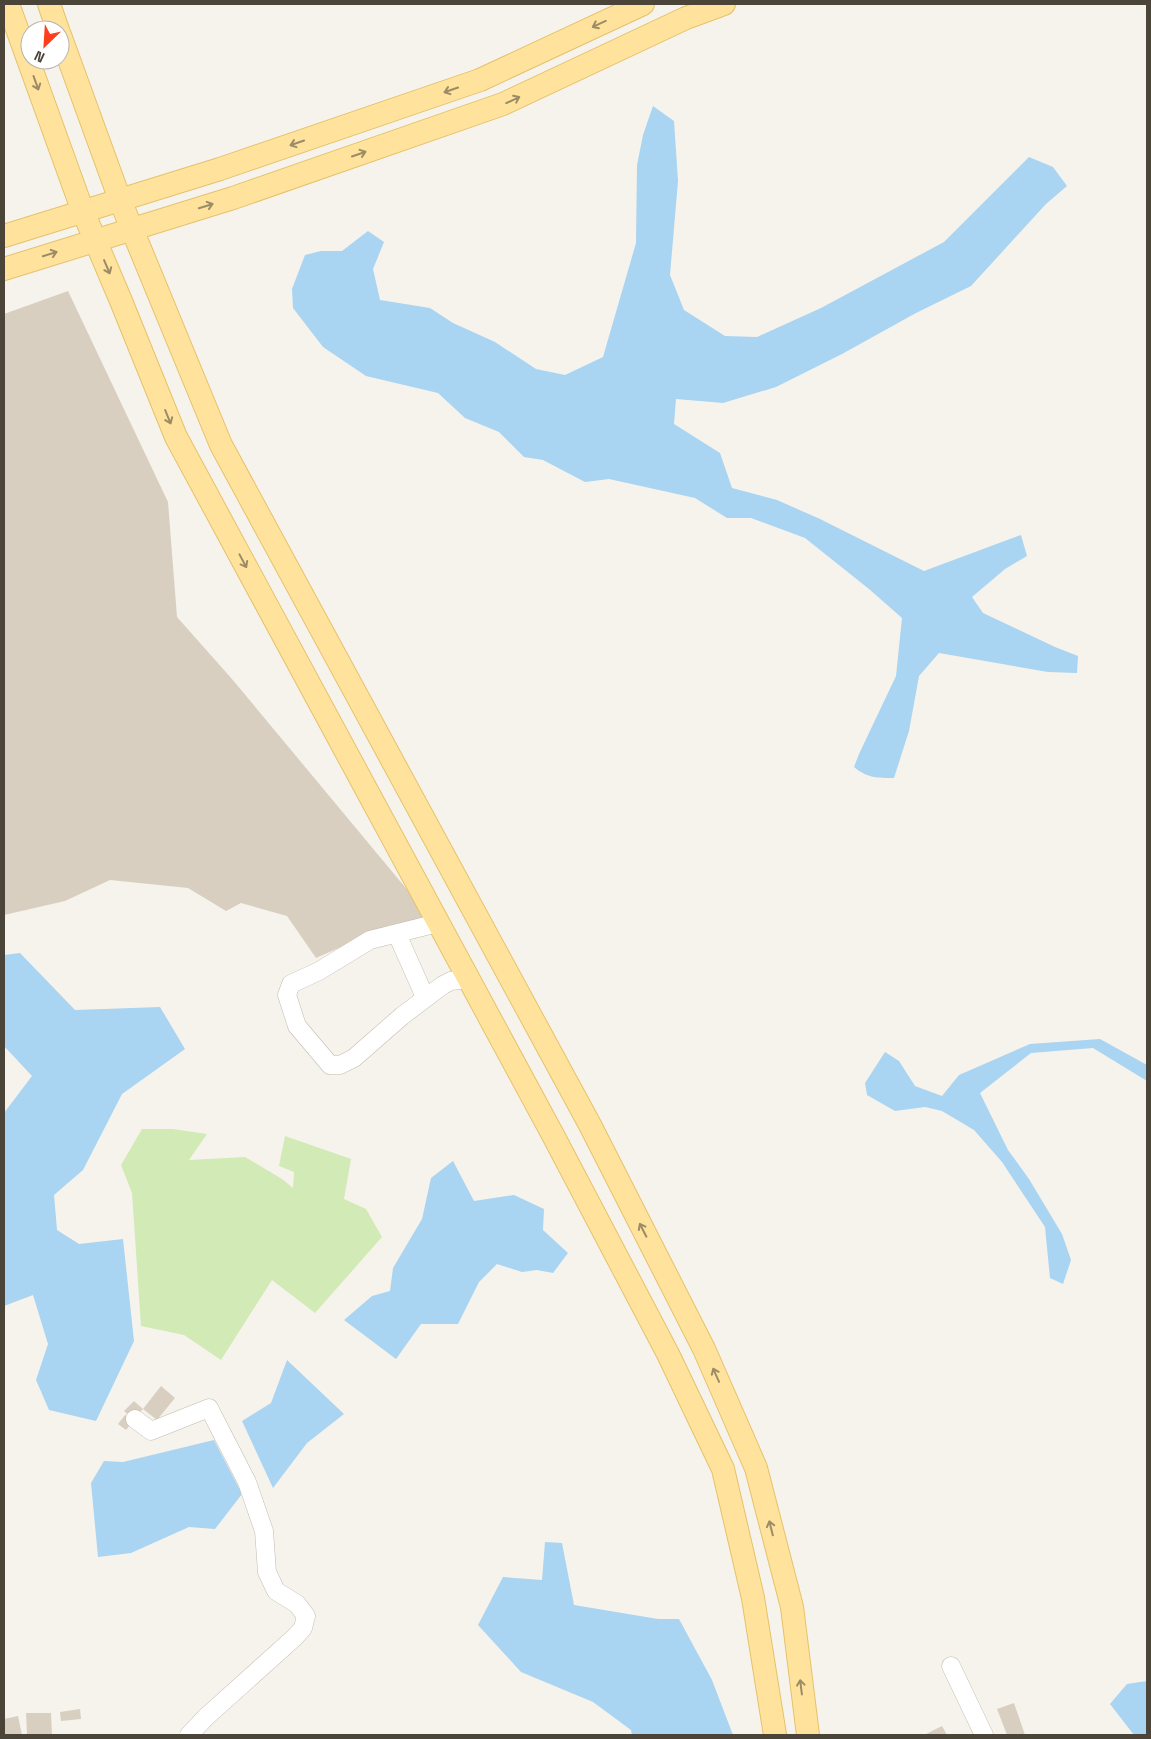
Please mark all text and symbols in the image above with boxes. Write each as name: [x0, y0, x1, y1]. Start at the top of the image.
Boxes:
north arrow: [20, 20, 70, 70]
one-way arrow: [592, 20, 607, 30]
text: N: [31, 47, 48, 67]
one-way arrow: [32, 74, 41, 90]
one-way arrow: [443, 86, 459, 95]
one-way arrow: [505, 94, 520, 104]
one-way arrow: [290, 139, 305, 148]
one-way arrow: [351, 149, 367, 158]
one-way arrow: [197, 201, 213, 211]
one-way arrow: [42, 249, 58, 258]
one-way arrow: [102, 259, 112, 274]
one-way arrow: [164, 409, 173, 425]
one-way arrow: [238, 554, 248, 569]
one-way arrow: [638, 1223, 647, 1238]
one-way arrow: [710, 1368, 720, 1383]
one-way arrow: [766, 1520, 775, 1536]
one-way arrow: [796, 1679, 806, 1695]

